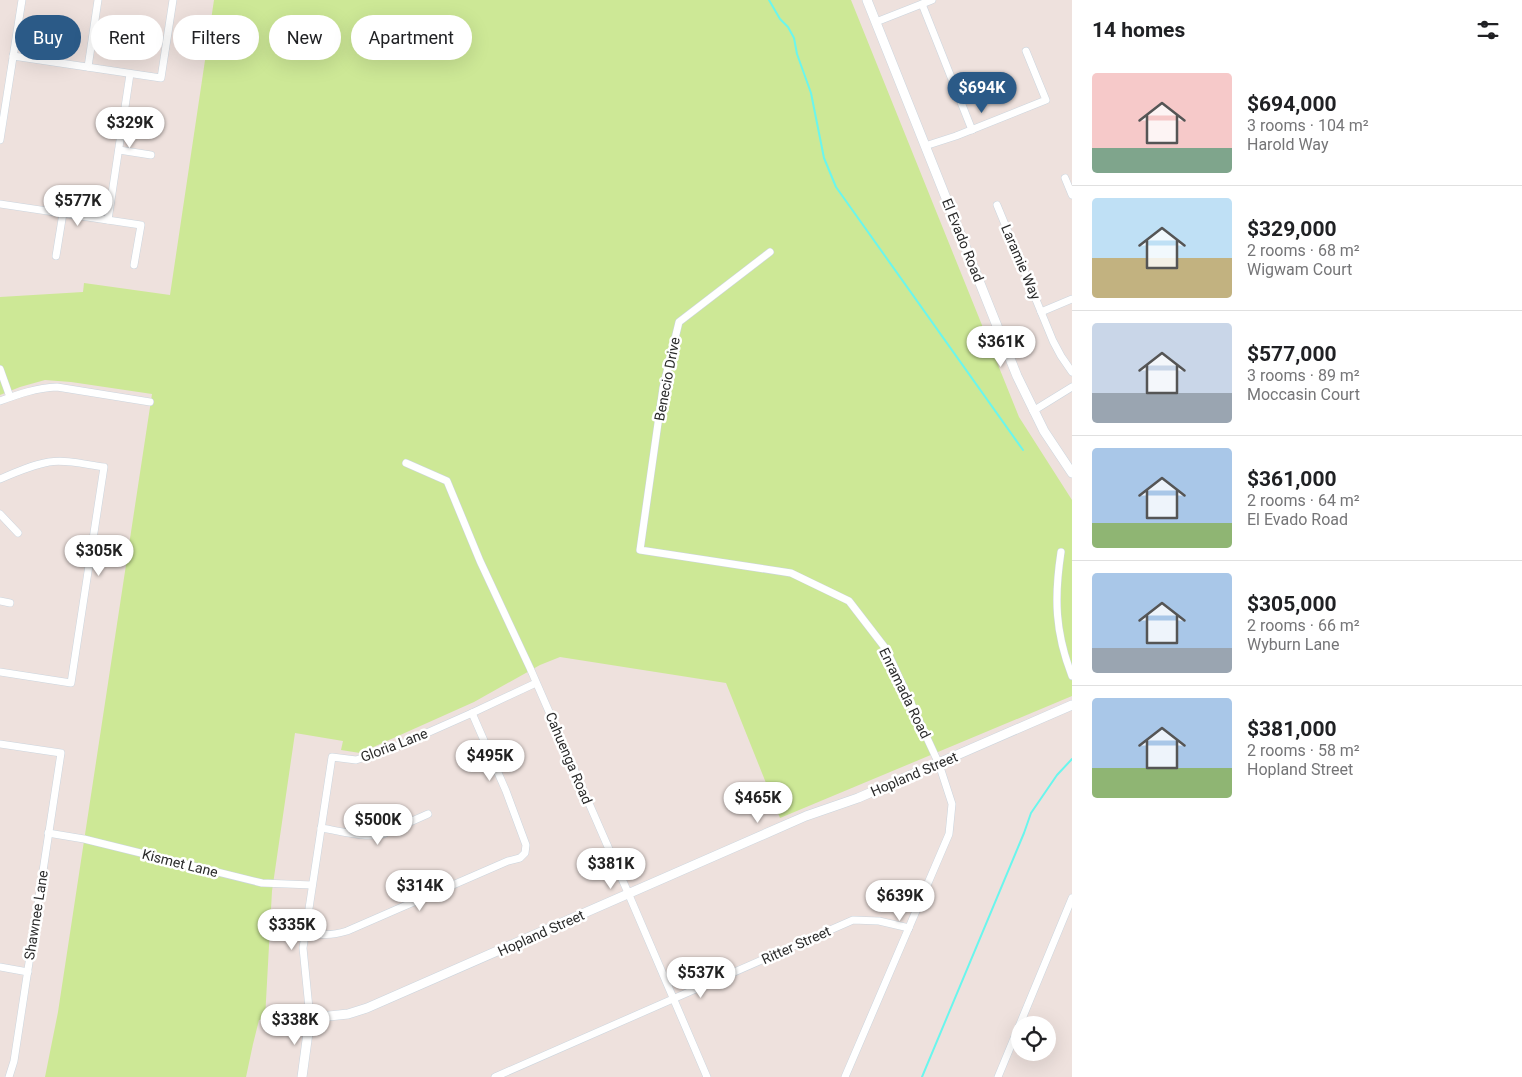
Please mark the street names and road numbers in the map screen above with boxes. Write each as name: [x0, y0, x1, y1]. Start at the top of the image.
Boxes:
street label: El Evado Road: [939, 196, 987, 284]
street label: Laramie Way: [998, 222, 1044, 302]
street label: Benecio Drive: [651, 336, 683, 422]
street label: Enramada Road: [876, 645, 934, 741]
street label: Cahuenga Road: [542, 710, 596, 806]
street label: Gloria Lane: [358, 725, 430, 765]
street label: Hopland Street: [868, 748, 960, 800]
street label: Kismet Lane: [140, 846, 220, 880]
street label: Shawnee Lane: [21, 869, 51, 961]
street label: Hopland Street: [495, 907, 587, 959]
street label: Ritter Street: [759, 923, 833, 967]

